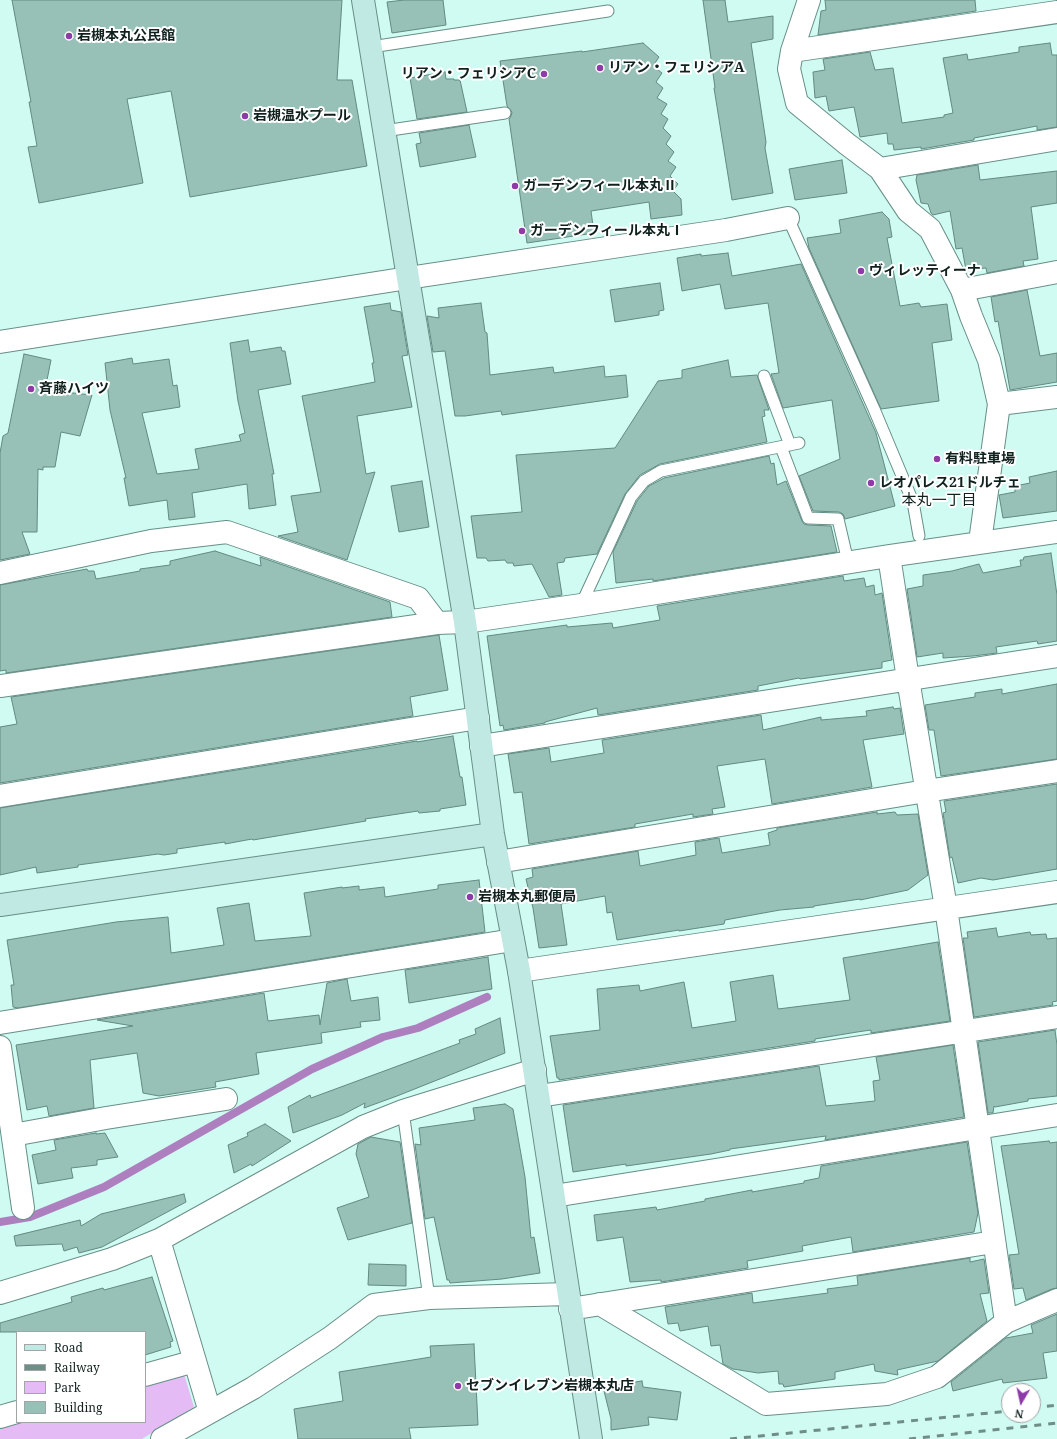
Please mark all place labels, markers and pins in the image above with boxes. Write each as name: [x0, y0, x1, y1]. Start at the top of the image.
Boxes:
place label: 岩槻本丸公民館: [77, 28, 175, 44]
marker: 岩槻本丸公民館: [64, 31, 74, 41]
place label: リアン・フェリシアA: [608, 60, 745, 76]
marker: リアン・フェリシアA: [595, 63, 605, 73]
place label: リアン・フェリシアC: [401, 66, 536, 82]
marker: リアン・フェリシアC: [539, 69, 549, 79]
place label: 岩槻温水プール: [253, 108, 351, 124]
marker: 岩槻温水プール: [240, 111, 250, 121]
place label: ガーデンフィール本丸Ⅱ: [523, 178, 677, 194]
marker: ガーデンフィール本丸Ⅱ: [510, 181, 520, 191]
place label: ガーデンフィール本丸Ⅰ: [530, 223, 684, 239]
marker: ガーデンフィール本丸Ⅰ: [517, 226, 527, 236]
place label: ヴィレッティーナ: [869, 263, 981, 279]
marker: ヴィレッティーナ: [856, 266, 866, 276]
place label: 斉藤ハイツ: [39, 381, 109, 397]
marker: 斉藤ハイツ: [26, 384, 36, 394]
place label: 有料駐車場: [945, 451, 1015, 467]
marker: 有料駐車場: [932, 454, 942, 464]
place label: レオパレス21ドルチェ: [879, 475, 1021, 491]
marker: レオパレス21ドルチェ: [866, 478, 876, 488]
place label: 岩槻本丸郵便局: [478, 889, 576, 905]
marker: 岩槻本丸郵便局: [465, 892, 475, 902]
place label: セブンイレブン岩槻本丸店: [466, 1378, 634, 1394]
marker: セブンイレブン岩槻本丸店: [453, 1381, 463, 1391]

